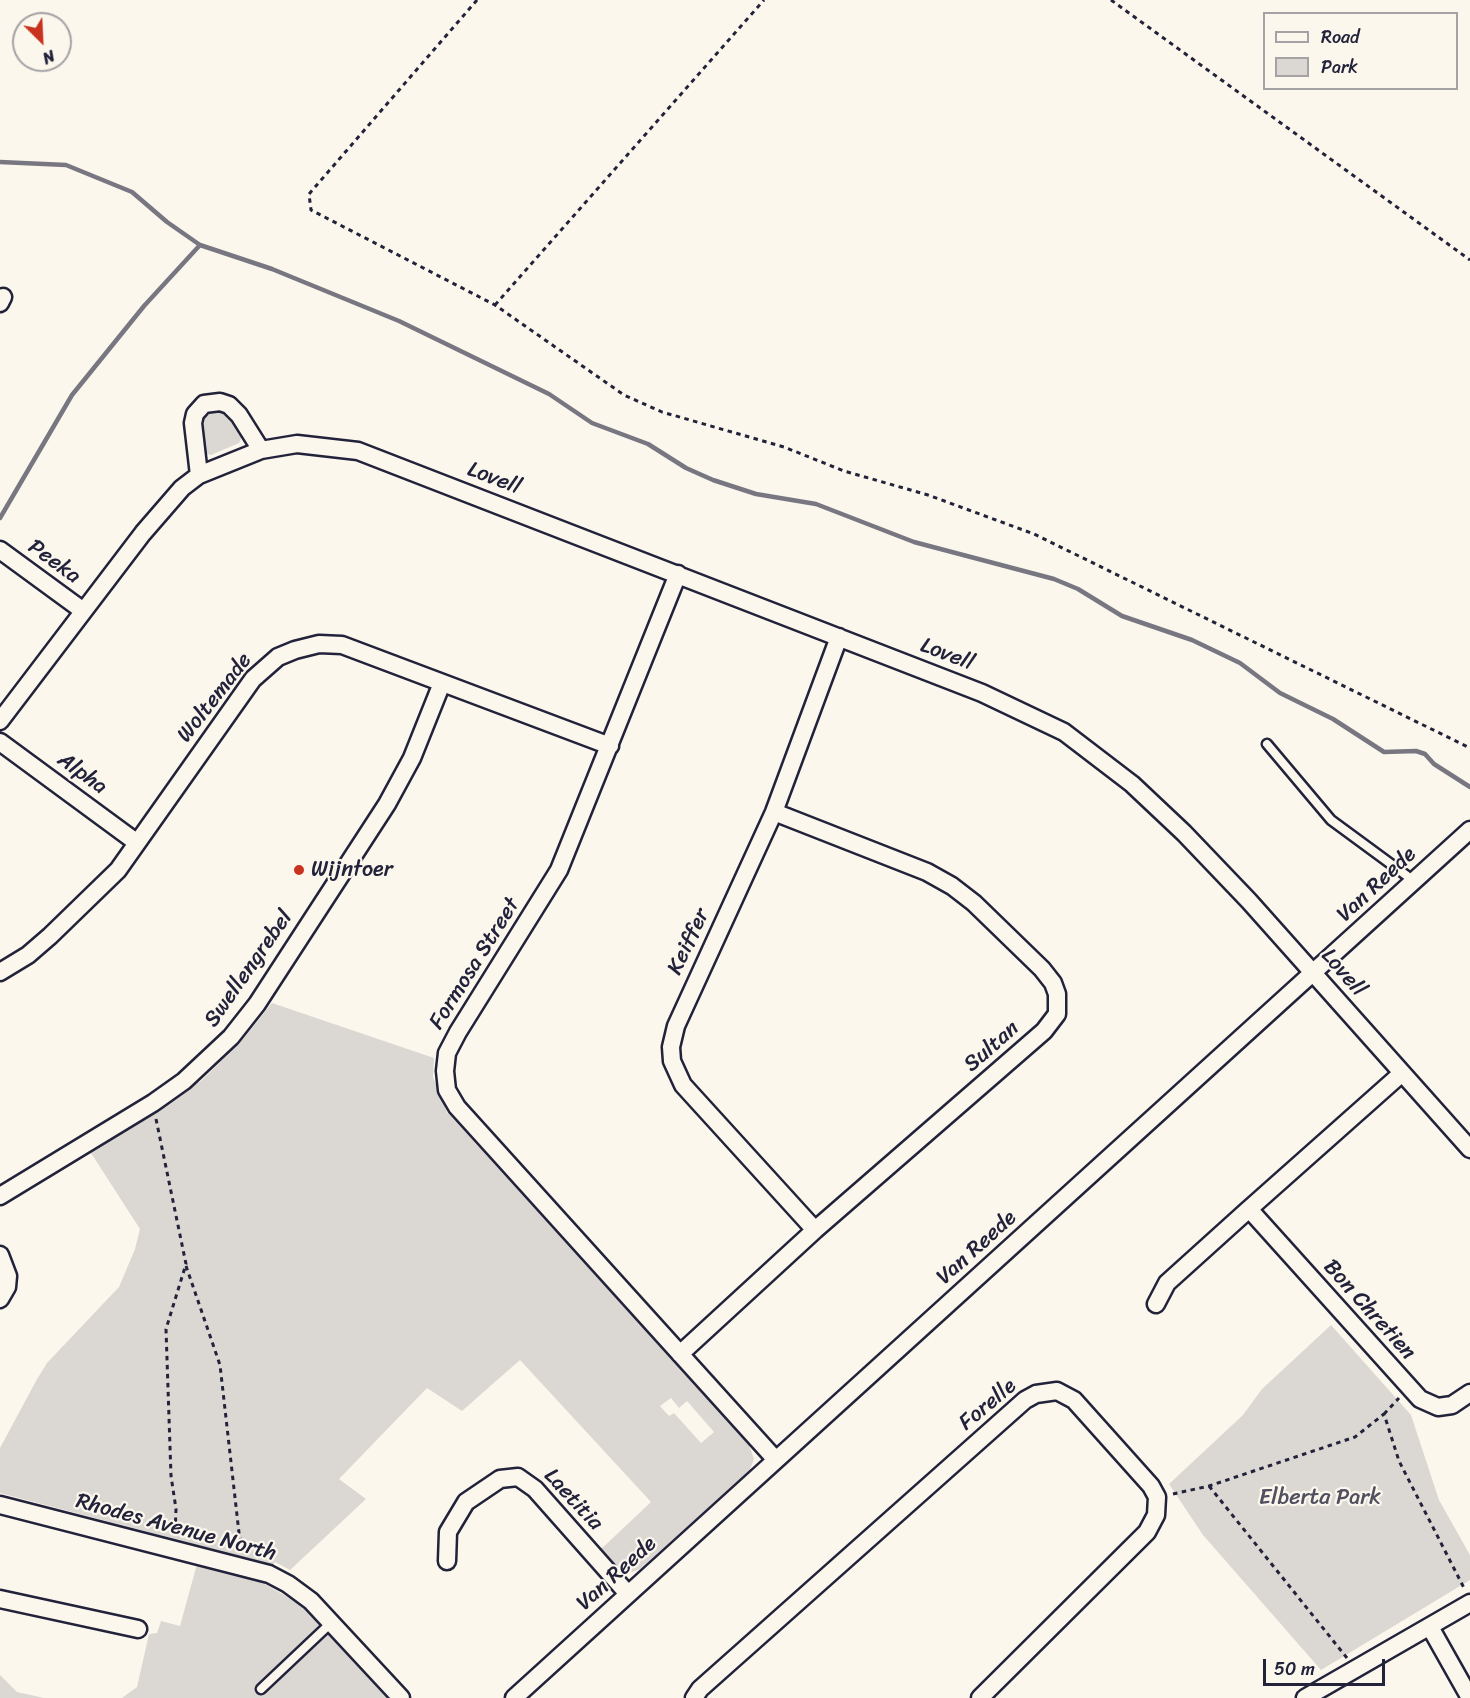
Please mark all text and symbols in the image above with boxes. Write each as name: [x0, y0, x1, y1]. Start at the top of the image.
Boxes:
north arrow: [12, 12, 72, 72]
legend: [1263, 12, 1458, 90]
text: Road: [1321, 21, 1360, 53]
text: N: [38, 42, 60, 73]
text: Park: [1321, 51, 1358, 83]
street label: Lovell: [463, 457, 525, 501]
street label: Peeka: [22, 534, 86, 590]
street label: Lovell: [916, 633, 978, 677]
street label: Woltemade: [172, 648, 258, 748]
street label: Alpha: [52, 747, 112, 801]
street label: Van Reede: [1332, 842, 1422, 928]
place label: Wijntoer: [311, 857, 393, 883]
marker: Wijntoer: [292, 863, 306, 877]
street label: Formosa Street: [424, 893, 526, 1035]
street label: Keiffer: [662, 905, 716, 979]
street label: Swellengrebel: [199, 906, 299, 1032]
street label: Lovell: [1315, 943, 1371, 1003]
street label: Sultan: [959, 1016, 1025, 1078]
street label: Van Reede: [932, 1205, 1022, 1291]
street label: Bon Chretien: [1317, 1254, 1421, 1366]
street label: Forelle: [954, 1373, 1022, 1437]
street label: Laetitia: [538, 1464, 608, 1536]
park label: Elberta Park: [1259, 1485, 1381, 1511]
street label: Rhodes Avenue North: [73, 1489, 279, 1567]
street label: Van Reede: [572, 1531, 662, 1617]
scale bar: [1266, 1647, 1388, 1685]
text: 50 m: [1274, 1653, 1315, 1685]

